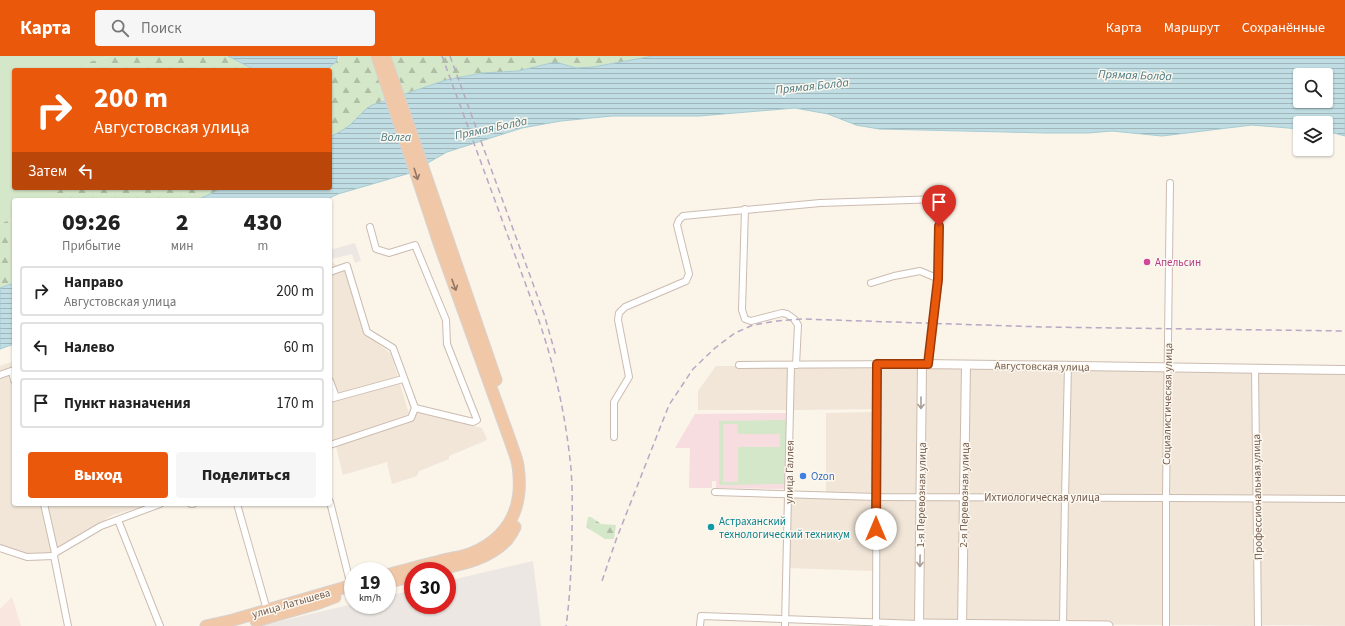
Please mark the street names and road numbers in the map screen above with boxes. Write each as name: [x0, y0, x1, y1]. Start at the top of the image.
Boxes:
street label: Социалистическая улица: [1159, 343, 1176, 465]
street label: Августовская улица: [994, 358, 1090, 375]
street label: Профессиональная улица: [1249, 434, 1266, 560]
street label: улица Галлея: [781, 440, 798, 504]
street label: 1-я Перевозная улица: [913, 442, 930, 548]
street label: 2-я Перевозная улица: [956, 442, 973, 548]
street label: Ихтиологическая улица: [984, 490, 1100, 505]
street label: улица Латышева: [250, 585, 332, 622]

